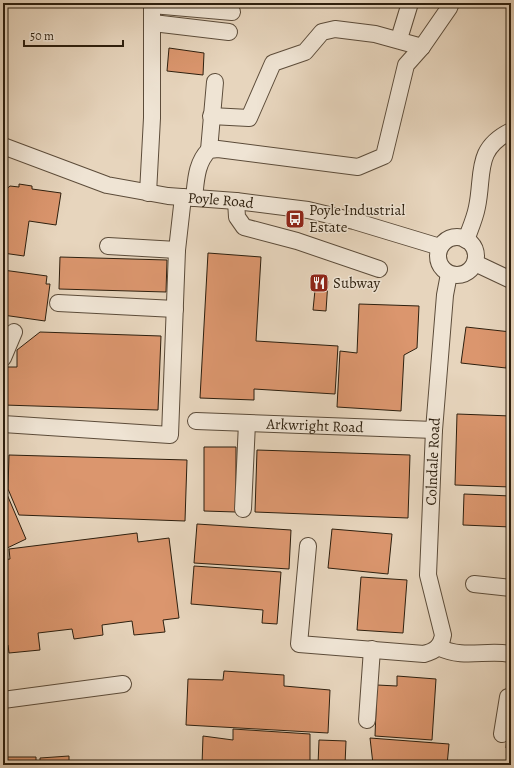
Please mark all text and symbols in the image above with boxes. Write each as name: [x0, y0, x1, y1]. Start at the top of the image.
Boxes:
scale bar: [24, 22, 123, 48]
text: 50 m: [30, 28, 54, 44]
street label: Poyle Road: [187, 187, 256, 213]
place label: Poyle Industrial Estate: [309, 200, 405, 237]
bus stop icon: Poyle Industrial Estate: [284, 208, 306, 230]
restaurant icon: Subway: [308, 272, 330, 294]
place label: Subway: [333, 273, 380, 293]
street label: Arkwright Road: [265, 414, 365, 437]
street label: Colndale Road: [421, 416, 445, 506]

